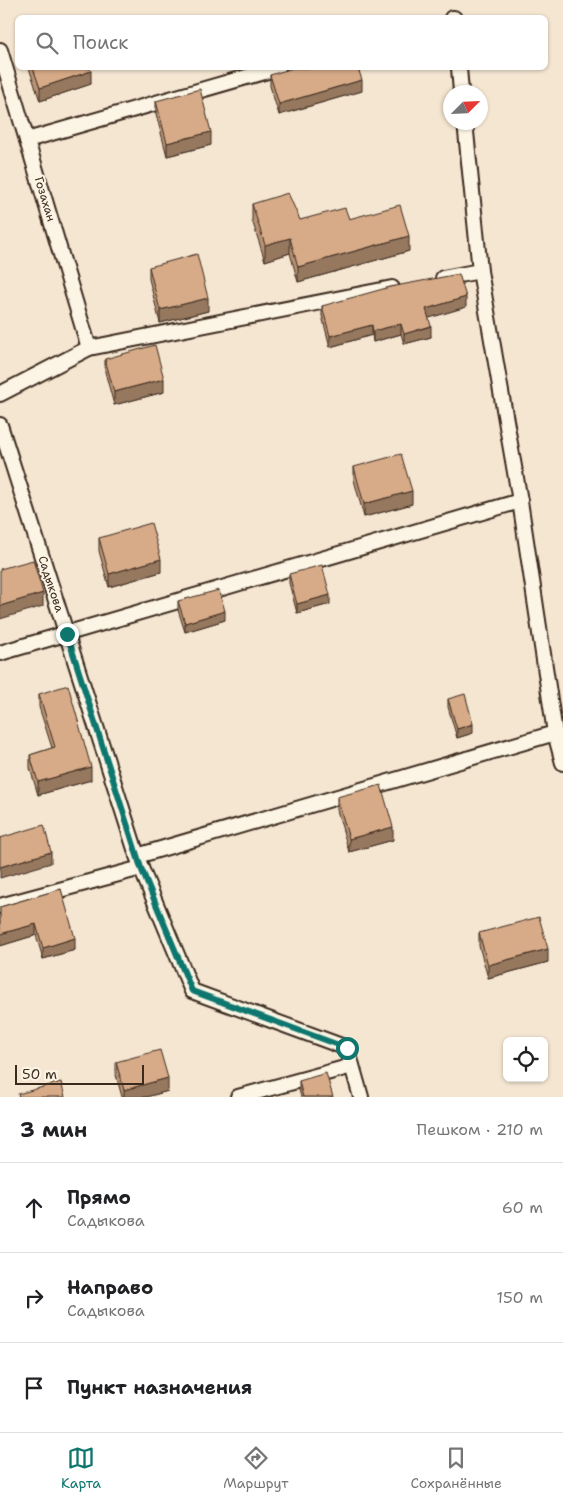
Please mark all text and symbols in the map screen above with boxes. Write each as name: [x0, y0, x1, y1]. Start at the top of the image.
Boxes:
search box: [15, 15, 548, 70]
icon: search: [33, 29, 61, 57]
text: Поиск: [73, 30, 128, 55]
north arrow: [443, 85, 488, 130]
street label: Гозахан: [31, 175, 59, 223]
street label: Садыкова: [34, 554, 68, 615]
route end: [56, 623, 79, 646]
route start: [336, 1037, 359, 1060]
map controls: [503, 1037, 548, 1082]
button: locate: [503, 1037, 548, 1082]
scale bar: [15, 1062, 144, 1085]
text: 50 m: [22, 1065, 57, 1083]
text: 3 мин: [20, 1116, 87, 1144]
text: Пешком · 210 m: [417, 1119, 543, 1140]
text: Прямо: [67, 1185, 131, 1210]
icon: ahead: [20, 1194, 48, 1222]
text: 60 m: [502, 1197, 543, 1218]
text: Садыкова: [67, 1210, 145, 1231]
text: Направо: [67, 1275, 153, 1300]
icon: right: [20, 1284, 48, 1312]
text: 150 m: [496, 1287, 543, 1308]
text: Садыкова: [67, 1300, 145, 1321]
icon: arrive: [20, 1374, 48, 1402]
text: Пункт назначения: [67, 1375, 252, 1400]
tab: Карта: [61, 1444, 101, 1492]
tab: Маршрут: [223, 1444, 288, 1492]
tab: Сохранённые: [411, 1444, 502, 1492]

